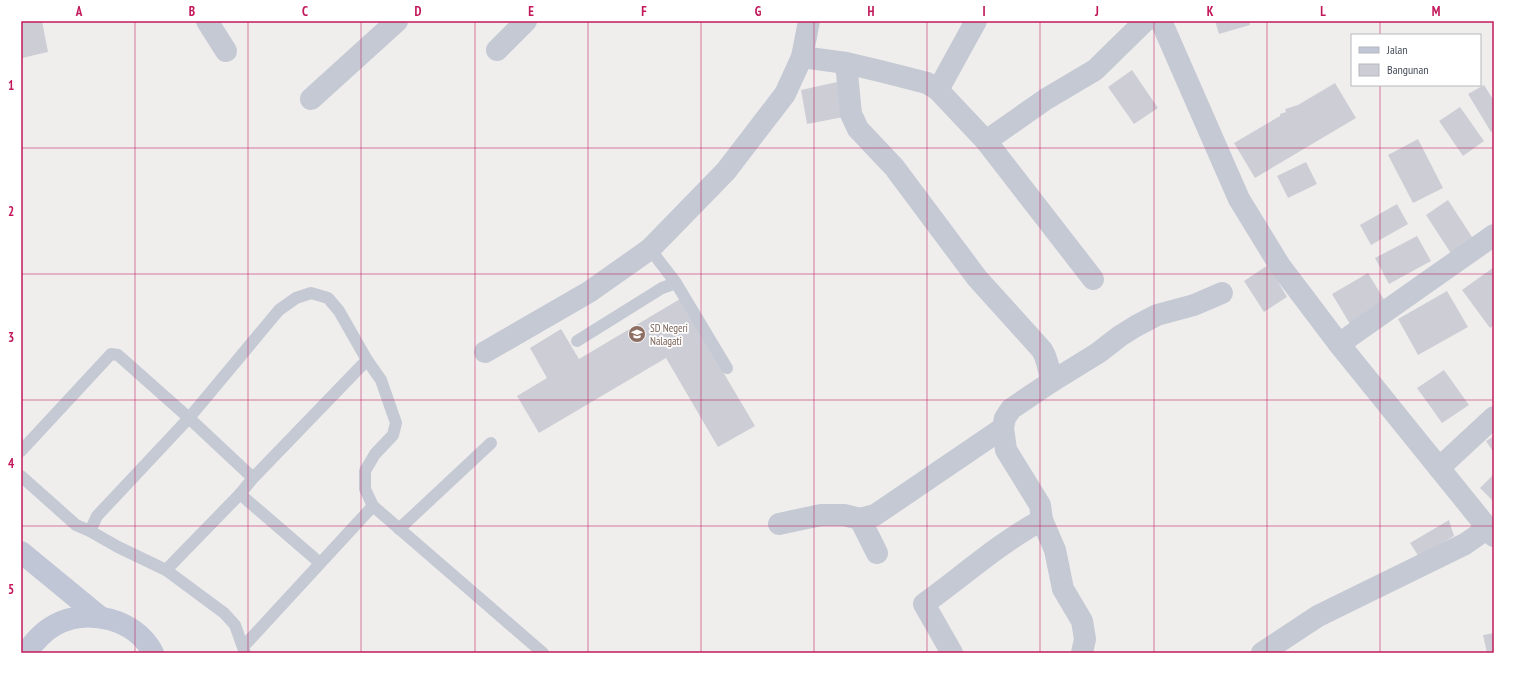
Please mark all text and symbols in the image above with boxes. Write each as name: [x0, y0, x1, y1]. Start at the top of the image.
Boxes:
text: A: [75, 3, 83, 20]
text: B: [189, 3, 195, 20]
text: C: [302, 3, 308, 20]
text: D: [415, 3, 422, 20]
text: E: [528, 3, 534, 20]
text: F: [641, 3, 647, 20]
text: G: [755, 3, 762, 20]
text: H: [868, 3, 875, 20]
text: I: [982, 3, 986, 20]
text: J: [1094, 3, 1099, 20]
text: K: [1207, 3, 1214, 20]
text: L: [1320, 3, 1326, 20]
text: M: [1432, 3, 1441, 20]
legend: [1351, 34, 1481, 86]
text: Jalan: [1386, 42, 1408, 57]
text: Bangunan: [1387, 62, 1428, 77]
text: 1: [8, 77, 14, 94]
text: 2: [8, 203, 14, 220]
place label: SD Negeri Nalagati: [650, 321, 688, 348]
school or university icon: SD Negeri Nalagati: [627, 324, 647, 344]
text: 3: [8, 329, 14, 346]
text: 4: [8, 455, 15, 472]
text: 5: [8, 581, 14, 598]

